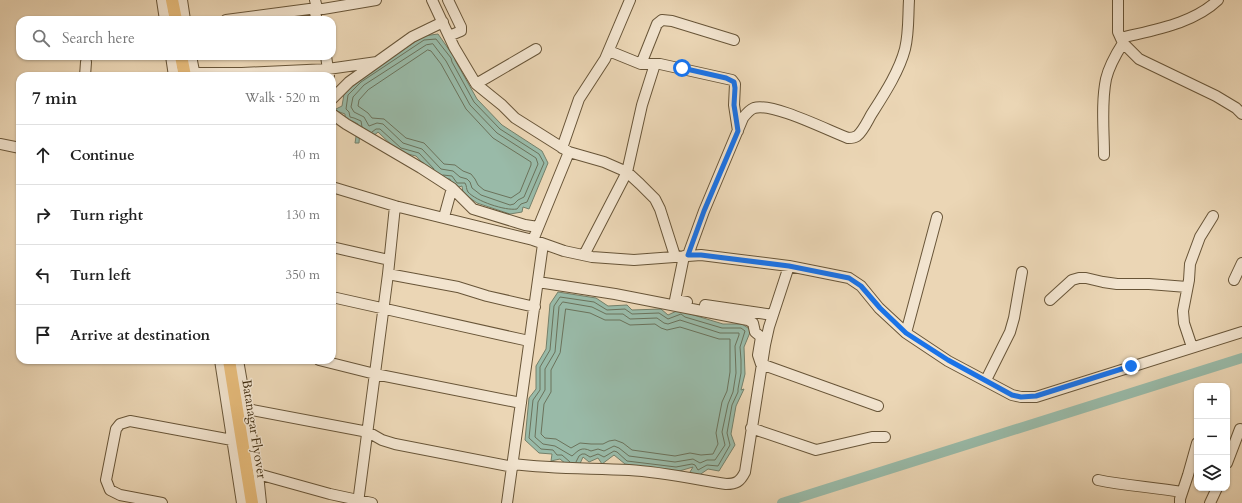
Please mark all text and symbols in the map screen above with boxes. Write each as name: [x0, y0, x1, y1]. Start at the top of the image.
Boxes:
search box: [16, 16, 336, 60]
icon: search: [30, 27, 52, 49]
text: Search here: [62, 28, 135, 48]
route start: [673, 59, 691, 77]
text: 7 min: [32, 87, 77, 110]
text: Walk · 520 m: [245, 89, 320, 107]
icon: ahead: [32, 144, 54, 166]
text: Continue: [70, 145, 135, 165]
text: 40 m: [292, 146, 320, 164]
icon: right: [32, 204, 54, 226]
text: Turn right: [70, 205, 143, 225]
text: 130 m: [286, 206, 320, 224]
icon: left: [32, 264, 54, 286]
text: Turn left: [70, 265, 131, 285]
text: 350 m: [286, 266, 320, 284]
icon: arrive: [32, 324, 54, 346]
text: Arrive at destination: [70, 325, 210, 345]
route end: [1122, 357, 1140, 375]
street label: Batanagar Flyover: [237, 378, 271, 480]
map controls: [1194, 383, 1230, 491]
button: +: [1194, 383, 1230, 419]
button: −: [1194, 419, 1230, 455]
button: layers: [1194, 455, 1230, 491]

